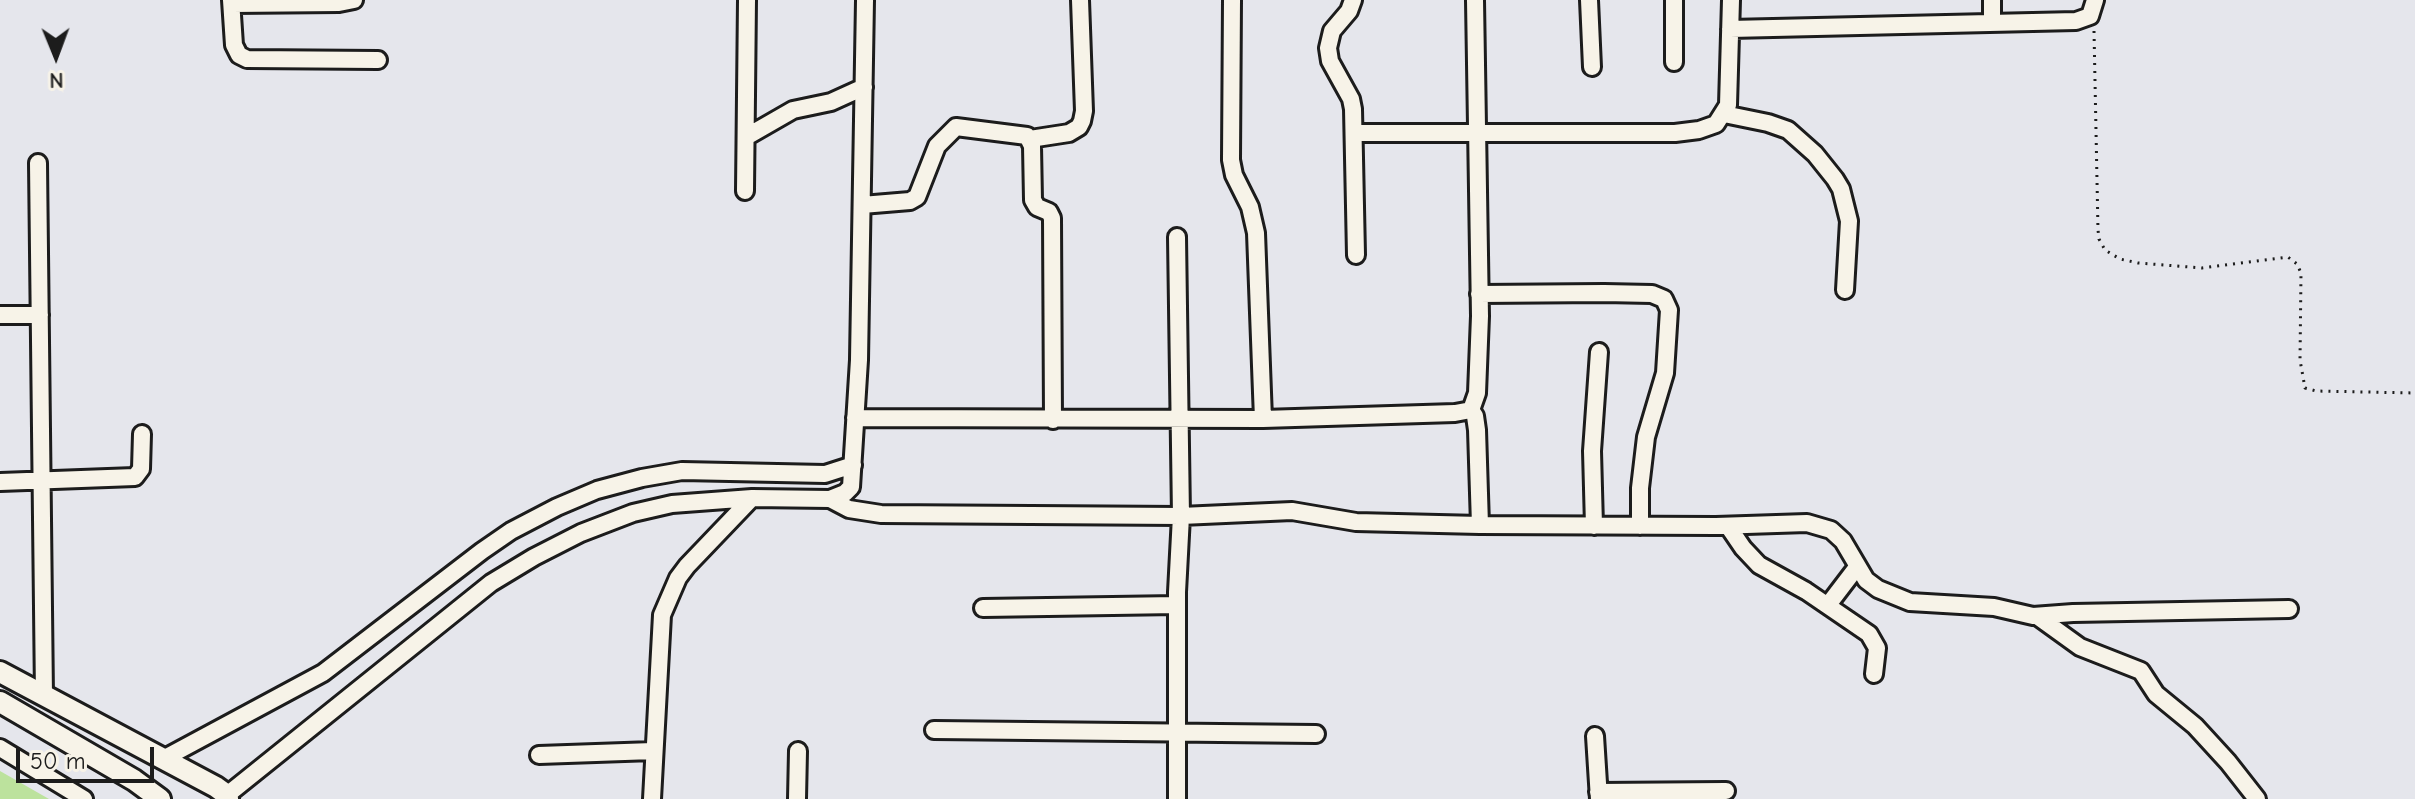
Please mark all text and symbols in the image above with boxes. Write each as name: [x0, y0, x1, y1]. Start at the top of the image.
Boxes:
north arrow: [16, 16, 96, 96]
text: N: [49, 67, 64, 93]
scale bar: [20, 731, 158, 781]
text: 50 m: [30, 747, 86, 775]

